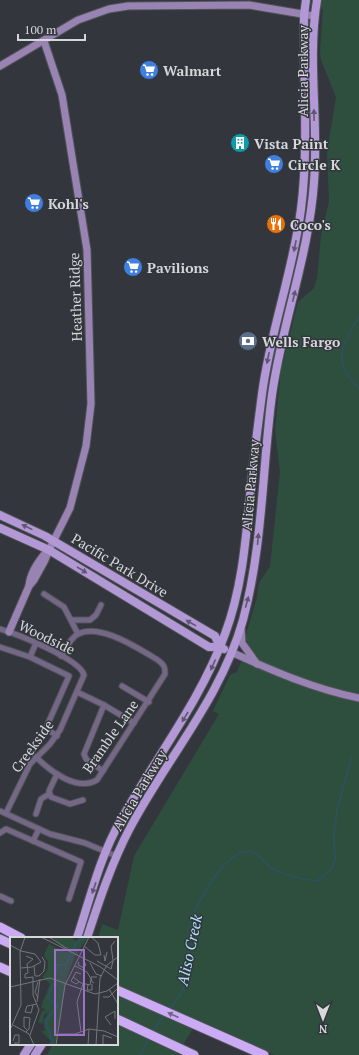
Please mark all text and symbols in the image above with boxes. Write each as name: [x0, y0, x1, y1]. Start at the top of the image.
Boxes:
scale bar: [18, 16, 85, 42]
text: 100 m: [24, 22, 57, 37]
street label: Alicia Parkway: [293, 24, 312, 117]
supermarket icon: Walmart: [138, 59, 160, 81]
place label: Walmart: [163, 61, 222, 80]
one-way arrow: [311, 109, 318, 121]
building icon: Vista Paint: [229, 132, 251, 154]
place label: Vista Paint: [254, 134, 329, 153]
supermarket icon: Circle K: [263, 153, 285, 175]
place label: Circle K: [288, 155, 341, 174]
supermarket icon: Kohl's: [23, 192, 45, 214]
place label: Kohl's: [48, 194, 89, 213]
restaurant icon: Coco's: [265, 213, 287, 235]
place label: Coco's: [290, 215, 331, 234]
one-way arrow: [292, 240, 298, 252]
street label: Heather Ridge: [64, 252, 86, 342]
supermarket icon: Pavilions: [122, 256, 144, 278]
place label: Pavilions: [147, 258, 209, 277]
one-way arrow: [291, 290, 297, 302]
bank icon: Wells Fargo: [237, 330, 259, 352]
place label: Wells Fargo: [262, 332, 340, 351]
one-way arrow: [265, 352, 271, 364]
street label: Alicia Parkway: [237, 438, 264, 531]
one-way arrow: [22, 524, 33, 530]
street label: Pacific Park Drive: [68, 529, 172, 601]
one-way arrow: [255, 533, 262, 545]
one-way arrow: [76, 567, 88, 574]
one-way arrow: [245, 596, 251, 608]
street label: Woodside: [16, 615, 78, 659]
one-way arrow: [186, 619, 197, 626]
one-way arrow: [210, 659, 216, 671]
street label: Bramble Lane: [78, 696, 142, 776]
one-way arrow: [182, 711, 189, 723]
street label: Creekside: [6, 716, 58, 776]
street label: Alicia Parkway: [107, 745, 171, 834]
one-way arrow: [90, 883, 96, 895]
water label: Aliso Creek: [172, 912, 206, 988]
inset map: [10, 937, 118, 1045]
north arrow: [303, 999, 343, 1039]
one-way arrow: [167, 1012, 178, 1018]
text: N: [318, 1022, 327, 1036]

